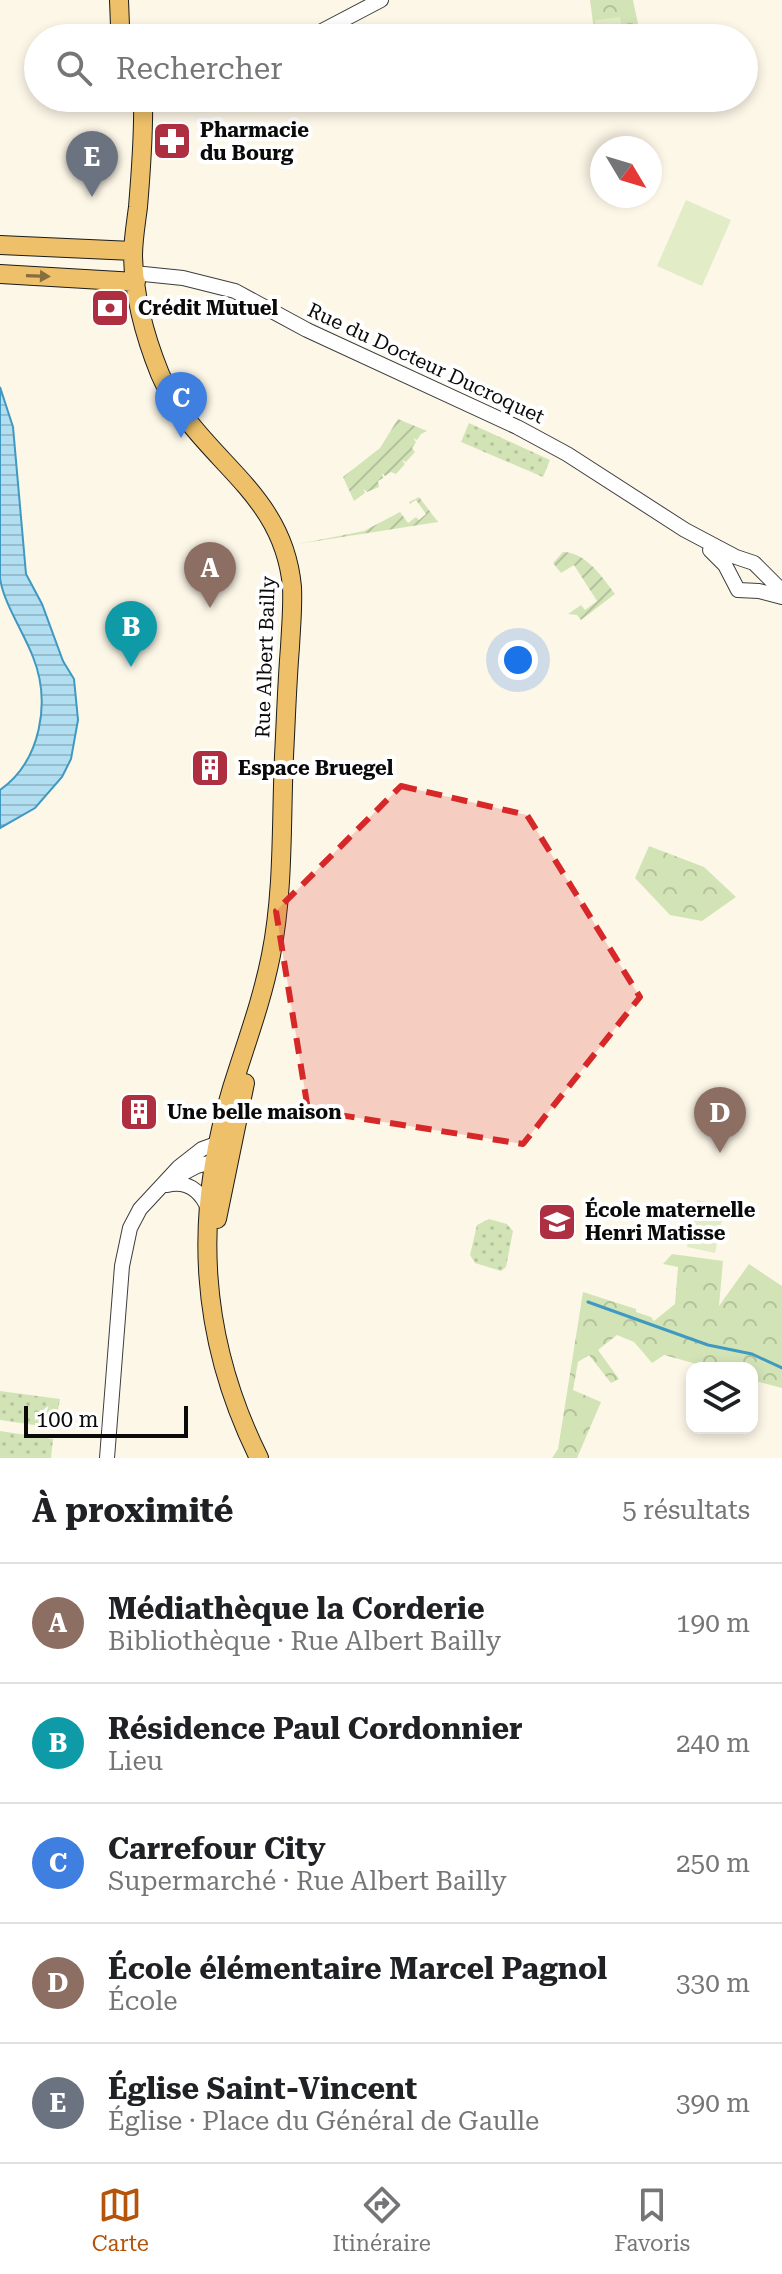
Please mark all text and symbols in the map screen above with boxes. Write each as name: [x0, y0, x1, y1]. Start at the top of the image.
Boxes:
search box: [24, 24, 758, 112]
icon: search: [52, 46, 96, 90]
text: Rechercher: [116, 51, 283, 86]
place label: Pharmacie du Bourg: [200, 118, 309, 165]
pharmacy icon: Pharmacie du Bourg: [151, 120, 193, 162]
pin: E: [66, 131, 118, 197]
north arrow: [590, 136, 662, 208]
one-way arrow: [26, 270, 51, 283]
bank icon: Crédit Mutuel: [89, 287, 131, 329]
place label: Crédit Mutuel: [138, 296, 278, 320]
street label: Rue du Docteur Ducroquet: [304, 298, 549, 429]
pin: C: [155, 372, 207, 438]
pin: A: [184, 542, 236, 608]
street label: Rue Albert Bailly: [250, 575, 280, 738]
pin: B: [105, 601, 157, 667]
your location: [498, 640, 538, 680]
building icon: Espace Bruegel: [189, 747, 231, 789]
place label: Espace Bruegel: [238, 756, 394, 780]
pin: D: [694, 1087, 746, 1153]
building icon: Une belle maison: [118, 1091, 160, 1133]
place label: Une belle maison: [167, 1100, 342, 1124]
place label: École maternelle Henri Matisse: [585, 1197, 756, 1245]
school or university icon: École maternelle Henri Matisse: [536, 1201, 578, 1243]
map controls: [686, 1362, 758, 1434]
button: layers: [686, 1362, 758, 1434]
scale bar: [24, 1402, 188, 1438]
text: 100 m: [36, 1407, 99, 1432]
text: À proximité: [32, 1490, 233, 1530]
text: 5 résultats: [622, 1495, 750, 1525]
text: Médiathèque la Corderie: [108, 1591, 485, 1626]
text: A: [49, 1608, 67, 1638]
text: 190 m: [676, 1608, 750, 1638]
text: Bibliothèque · Rue Albert Bailly: [108, 1626, 501, 1656]
text: Résidence Paul Cordonnier: [108, 1711, 523, 1746]
text: B: [49, 1728, 67, 1758]
text: 240 m: [676, 1728, 750, 1758]
text: Lieu: [108, 1746, 163, 1776]
text: Carrefour City: [108, 1831, 326, 1866]
text: C: [49, 1848, 67, 1878]
text: 250 m: [676, 1848, 750, 1878]
text: Supermarché · Rue Albert Bailly: [108, 1866, 507, 1896]
text: École élémentaire Marcel Pagnol: [108, 1951, 607, 1986]
text: D: [48, 1968, 68, 1998]
text: 330 m: [676, 1968, 750, 1998]
text: École: [108, 1986, 178, 2016]
text: Église Saint-Vincent: [108, 2071, 417, 2106]
text: E: [50, 2088, 66, 2118]
text: 390 m: [676, 2088, 750, 2118]
text: Église · Place du Général de Gaulle: [108, 2106, 539, 2136]
tab: Carte: [92, 2183, 149, 2256]
tab: Itinéraire: [332, 2183, 431, 2256]
tab: Favoris: [614, 2183, 690, 2256]

